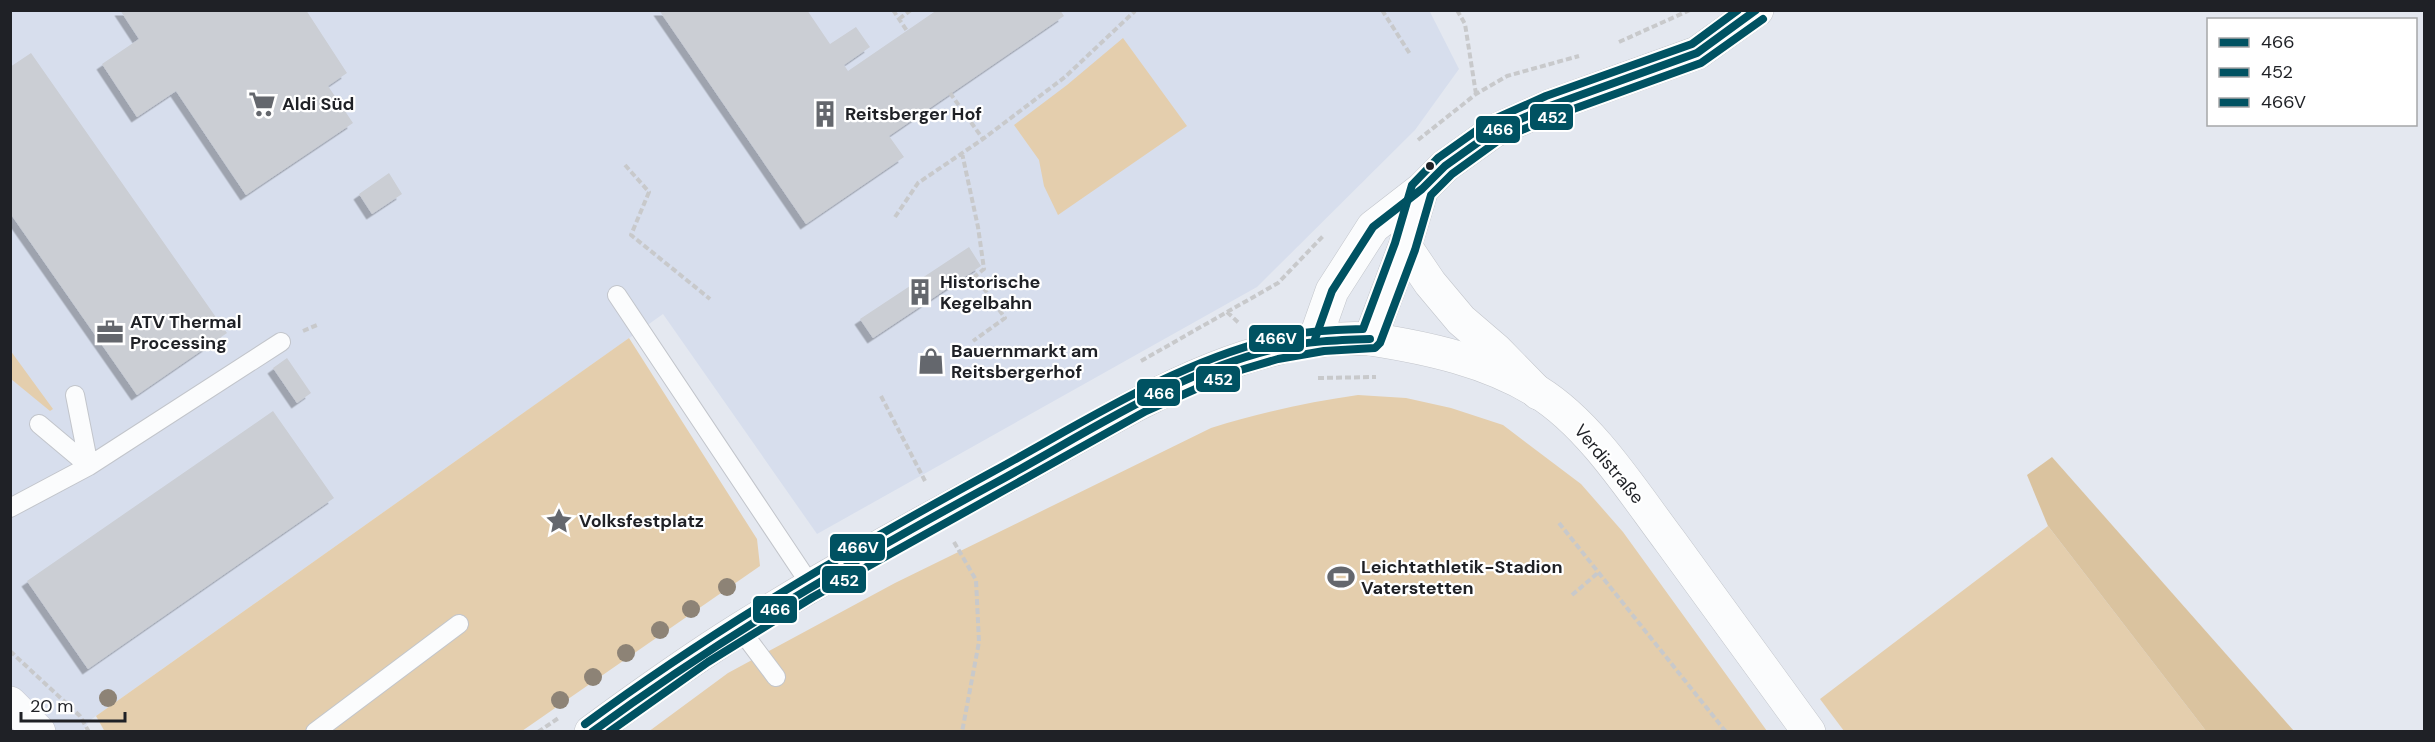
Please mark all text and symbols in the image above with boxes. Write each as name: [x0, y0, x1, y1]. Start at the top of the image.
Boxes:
legend: [2207, 18, 2417, 126]
text: 466: [2261, 30, 2295, 54]
text: 452: [2261, 60, 2293, 84]
supermarket icon: Aldi Süd: [247, 89, 277, 119]
text: 466V: [2261, 90, 2306, 114]
place label: Aldi Süd: [282, 92, 354, 116]
building icon: Reitsberger Hof: [810, 99, 840, 129]
place label: Reitsberger Hof: [845, 102, 982, 126]
line badge: 452: [1529, 103, 1574, 131]
text: 452: [1537, 107, 1567, 128]
line badge: 466: [1475, 115, 1521, 144]
text: 466: [1483, 119, 1513, 140]
unlabelled marker: [1424, 160, 1436, 172]
place label: Historische Kegelbahn: [940, 270, 1041, 315]
building icon: Historische Kegelbahn: [905, 277, 935, 307]
place label: ATV Thermal Processing: [130, 310, 241, 355]
office icon: ATV Thermal Processing: [95, 317, 125, 347]
line badge: 466V: [1248, 324, 1305, 353]
text: 466V: [1255, 328, 1298, 349]
place label: Bauernmarkt am Reitsbergerhof: [951, 339, 1098, 384]
shop icon: Bauernmarkt am Reitsbergerhof: [916, 346, 946, 376]
line badge: 452: [1195, 365, 1241, 393]
text: 452: [1203, 369, 1233, 390]
line badge: 466: [1136, 378, 1181, 407]
text: 466: [1144, 383, 1174, 404]
street label: Verdistraße: [1569, 419, 1649, 509]
place icon: Volksfestplatz: [544, 506, 574, 536]
place label: Volksfestplatz: [579, 509, 704, 533]
line badge: 466V: [829, 533, 886, 562]
text: 466V: [837, 537, 880, 558]
place label: Leichtathletik-Stadion Vaterstetten: [1361, 555, 1563, 600]
sports icon: Leichtathletik-Stadion Vaterstetten: [1326, 562, 1356, 592]
line badge: 452: [821, 565, 867, 594]
text: 452: [829, 570, 859, 591]
line badge: 466: [752, 595, 798, 624]
text: 466: [760, 599, 790, 620]
scale bar: [21, 685, 124, 723]
text: 20 m: [30, 694, 73, 718]

